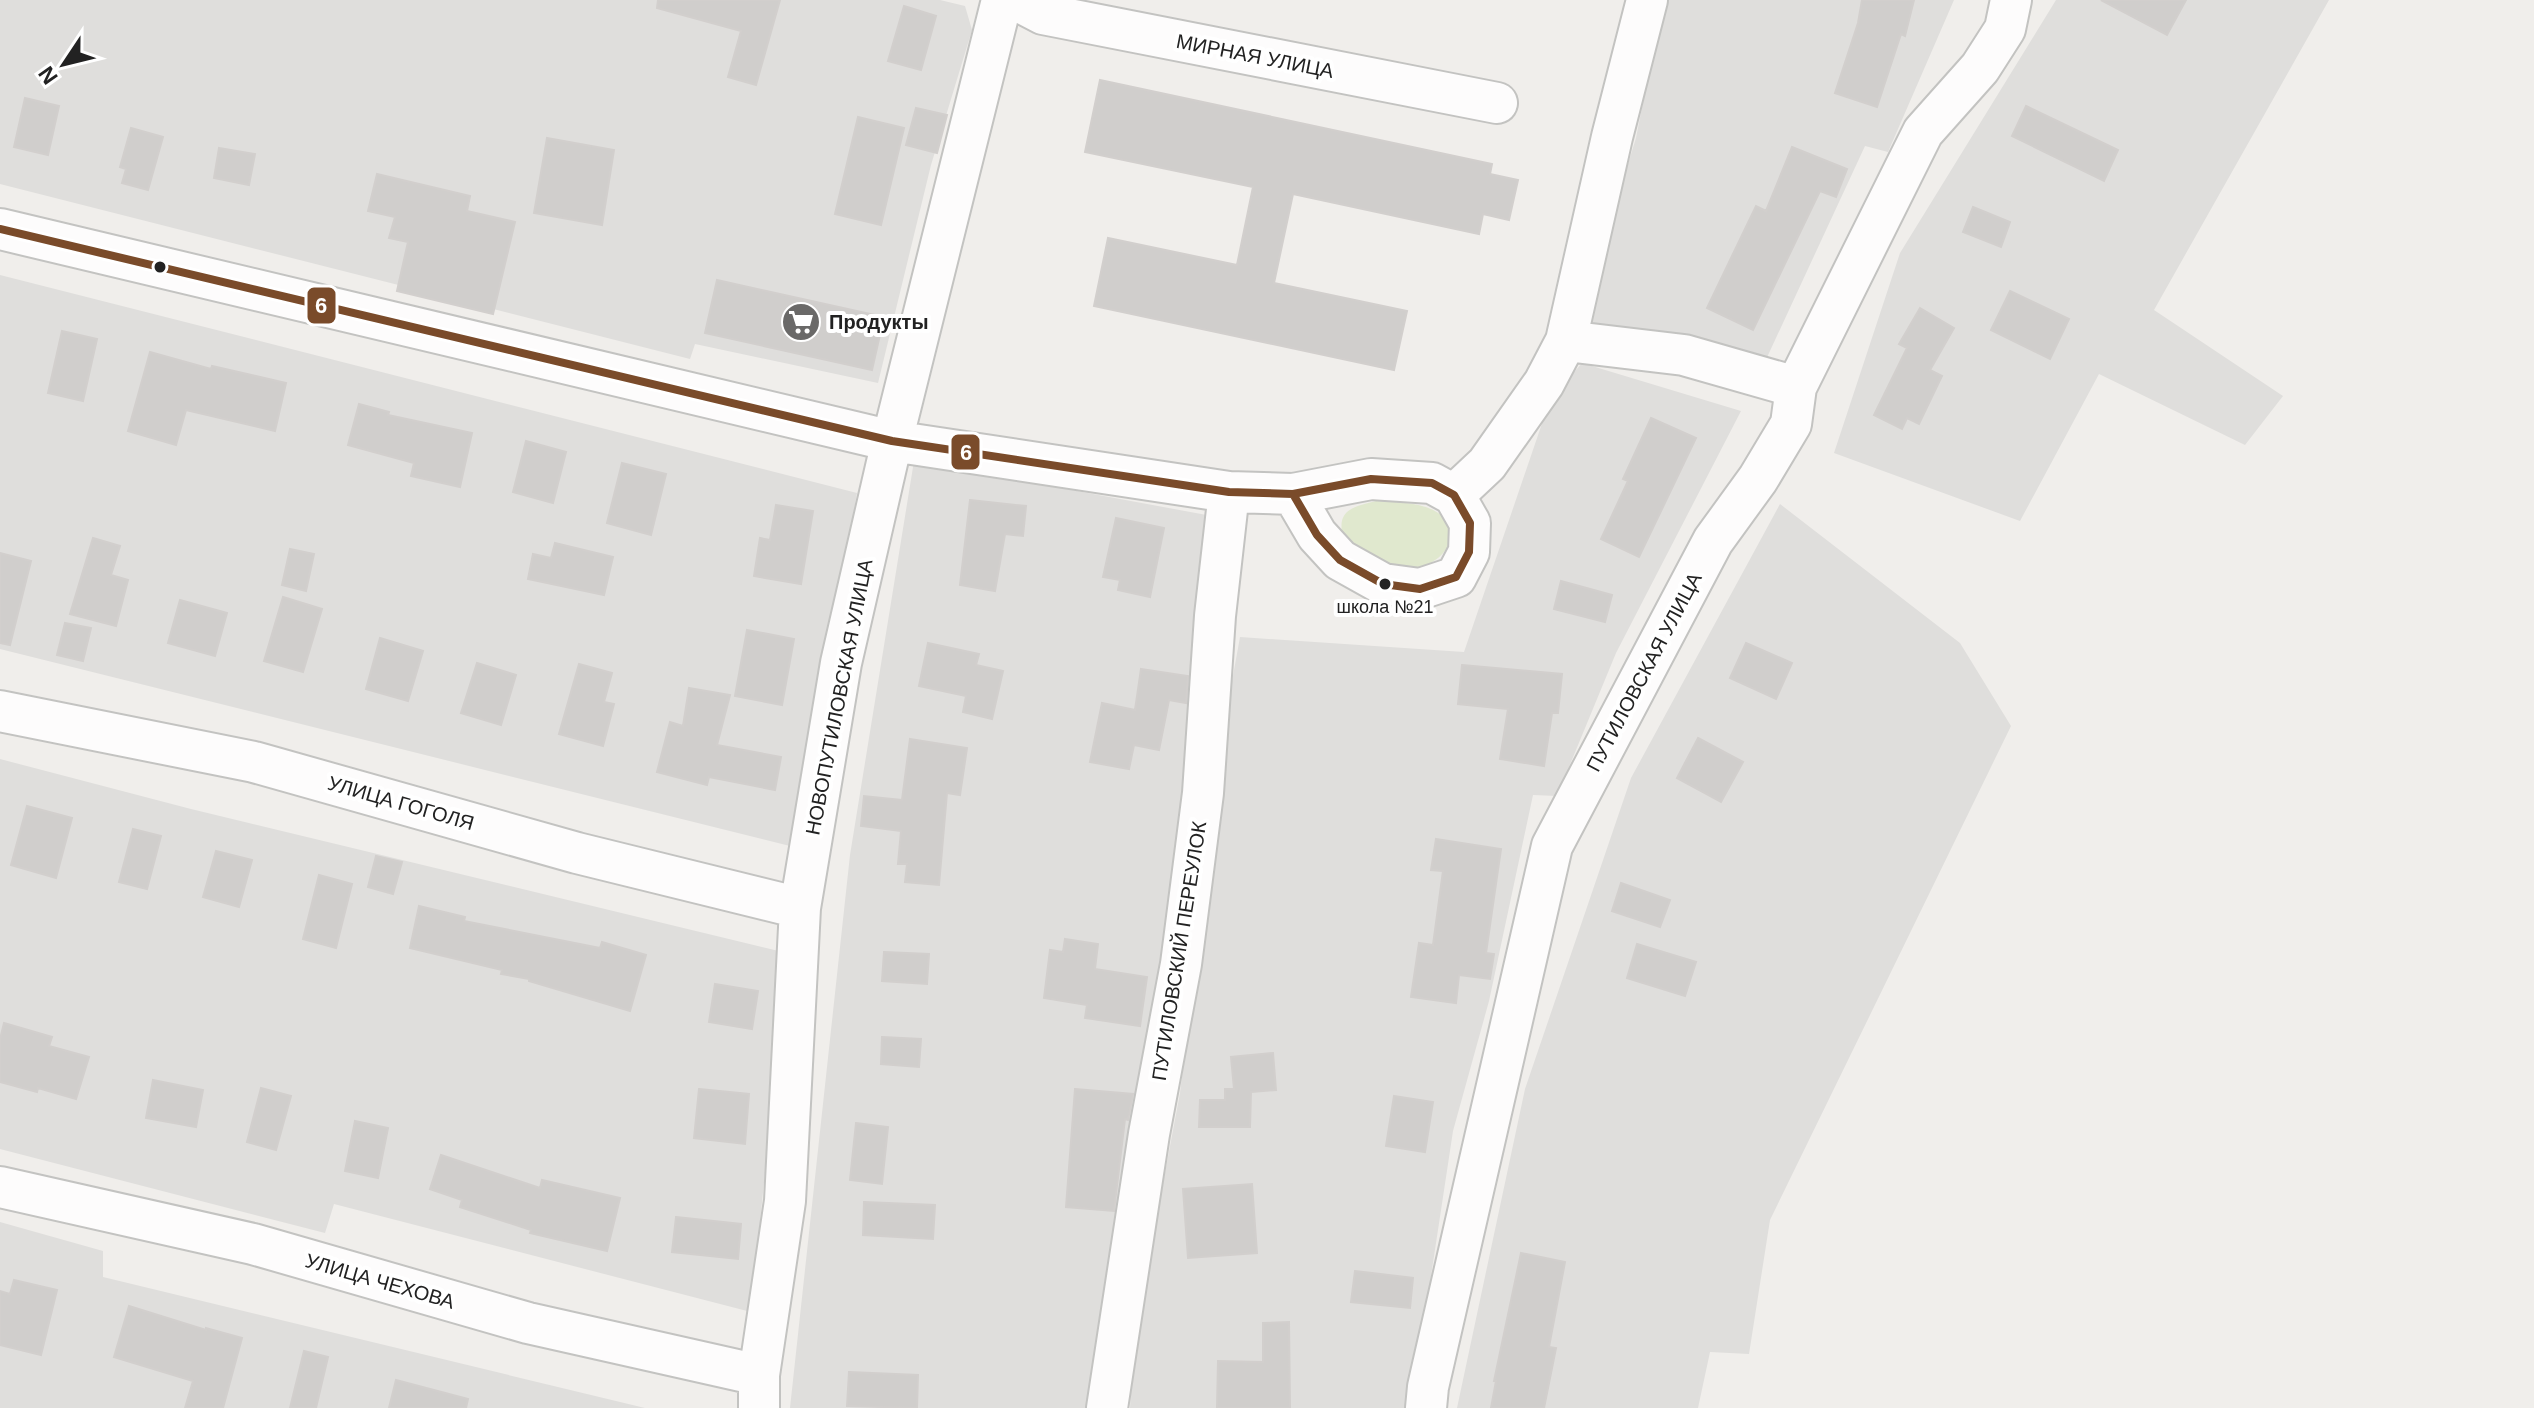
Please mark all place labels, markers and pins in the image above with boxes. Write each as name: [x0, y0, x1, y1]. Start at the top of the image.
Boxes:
unlabelled marker: [152, 259, 168, 275]
supermarket icon: Продукты: [780, 301, 822, 343]
place label: Продукты: [829, 311, 929, 333]
marker: школа №21: [1377, 576, 1393, 592]
place label: школа №21: [1337, 597, 1433, 617]

